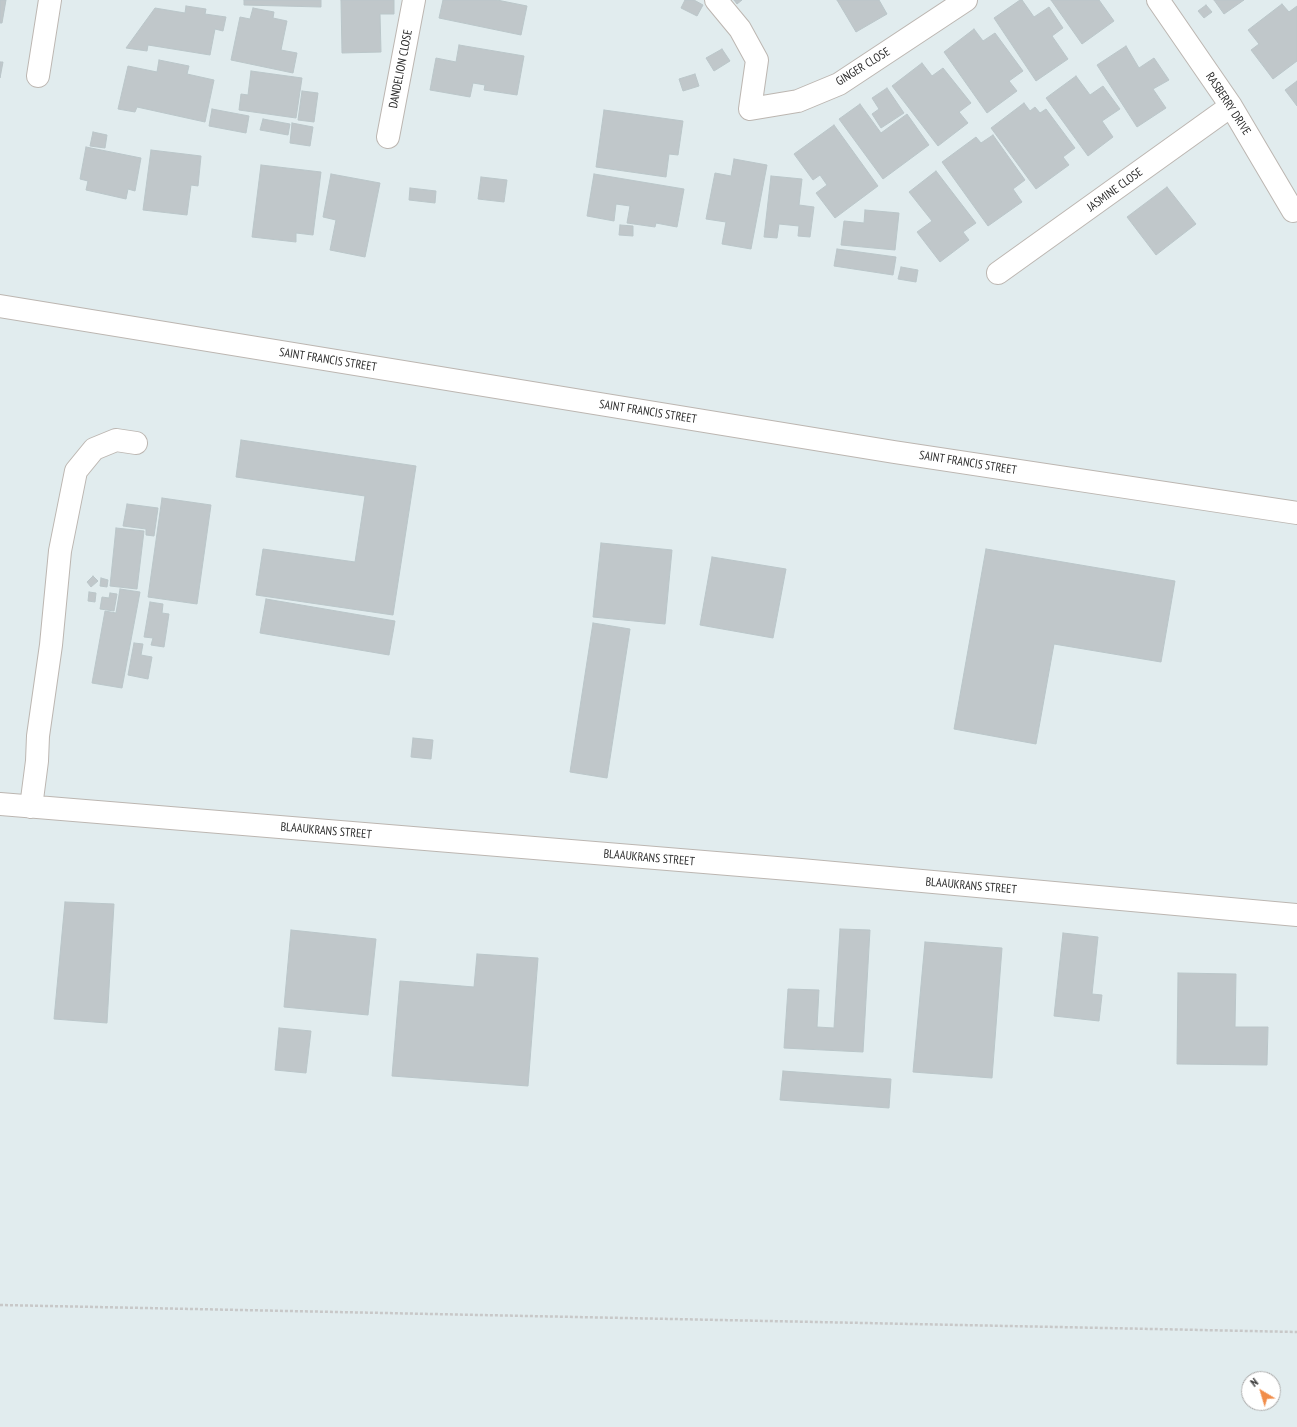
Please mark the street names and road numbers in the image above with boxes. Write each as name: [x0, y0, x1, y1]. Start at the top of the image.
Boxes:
street label: DANDELION CLOSE: [386, 29, 416, 109]
street label: GINGER CLOSE: [833, 45, 893, 89]
street label: RASBERRY DRIVE: [1202, 70, 1254, 138]
street label: JASMINE CLOSE: [1084, 165, 1146, 215]
street label: SAINT FRANCIS STREET: [278, 345, 378, 375]
street label: SAINT FRANCIS STREET: [598, 397, 698, 427]
street label: SAINT FRANCIS STREET: [918, 448, 1018, 478]
street label: BLAAUKRANS STREET: [280, 820, 372, 842]
street label: BLAAUKRANS STREET: [603, 847, 695, 869]
street label: BLAAUKRANS STREET: [925, 875, 1017, 897]

